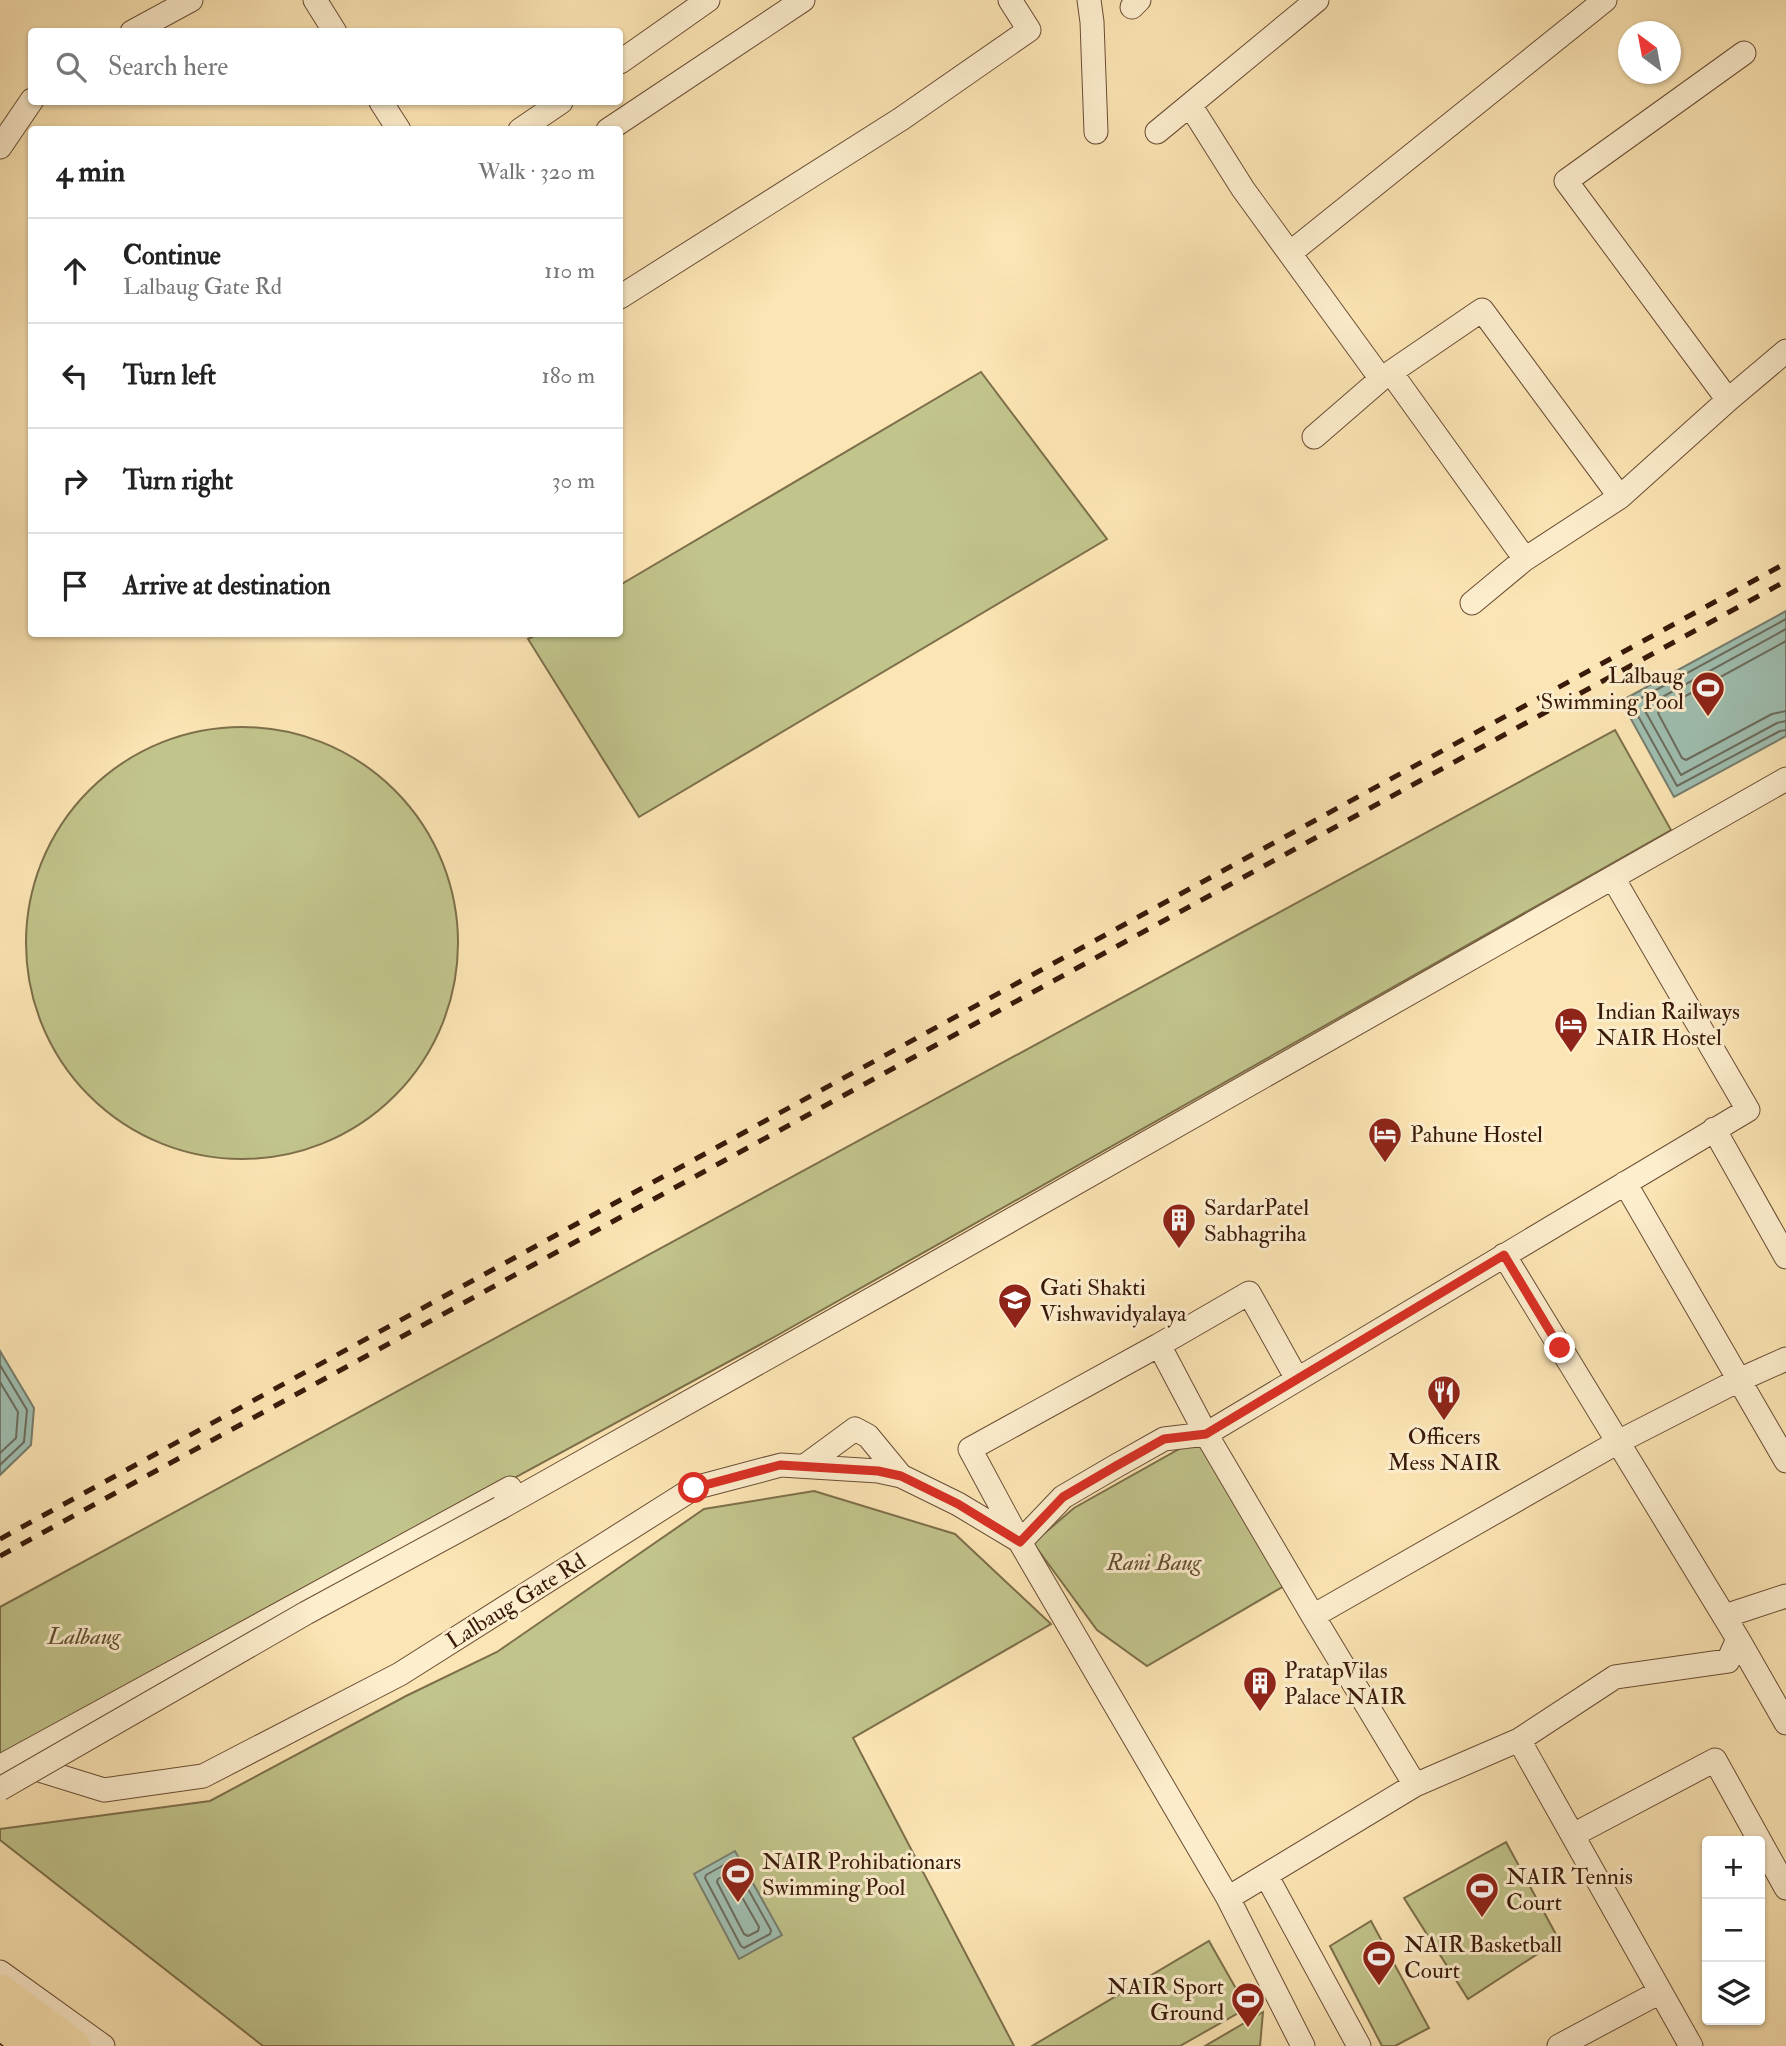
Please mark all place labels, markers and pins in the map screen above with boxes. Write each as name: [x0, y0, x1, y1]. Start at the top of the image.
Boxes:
place label: Lalbaug Swimming Pool: [1541, 661, 1685, 716]
sports icon: Lalbaug Swimming Pool: [1689, 669, 1727, 718]
place label: Indian Railways NAIR Hostel: [1596, 997, 1740, 1052]
hotel icon: Indian Railways NAIR Hostel: [1552, 1005, 1590, 1054]
hotel icon: Pahune Hostel: [1366, 1115, 1404, 1164]
place label: Pahune Hostel: [1410, 1120, 1543, 1149]
place label: SardarPatel Sabhagriha: [1204, 1193, 1309, 1248]
building icon: SardarPatel Sabhagriha: [1160, 1201, 1198, 1250]
place label: Gati Shakti Vishwavidyalaya: [1040, 1273, 1187, 1328]
school or university icon: Gati Shakti Vishwavidyalaya: [996, 1281, 1034, 1330]
restaurant icon: Officers Mess NAIR: [1425, 1373, 1463, 1422]
place label: Officers Mess NAIR: [1388, 1422, 1501, 1477]
place label: PratapVilas Palace NAIR: [1284, 1656, 1407, 1711]
building icon: PratapVilas Palace NAIR: [1241, 1664, 1279, 1713]
place label: NAIR Prohibationars Swimming Pool: [762, 1847, 961, 1902]
sports icon: NAIR Prohibationars Swimming Pool: [719, 1855, 757, 1904]
place label: NAIR Tennis Court: [1506, 1862, 1633, 1917]
sports icon: NAIR Tennis Court: [1463, 1870, 1501, 1919]
place label: NAIR Basketball Court: [1404, 1930, 1562, 1985]
sports icon: NAIR Basketball Court: [1360, 1938, 1398, 1987]
place label: NAIR Sport Ground: [1107, 1972, 1224, 2027]
sports icon: NAIR Sport Ground: [1229, 1980, 1267, 2029]

